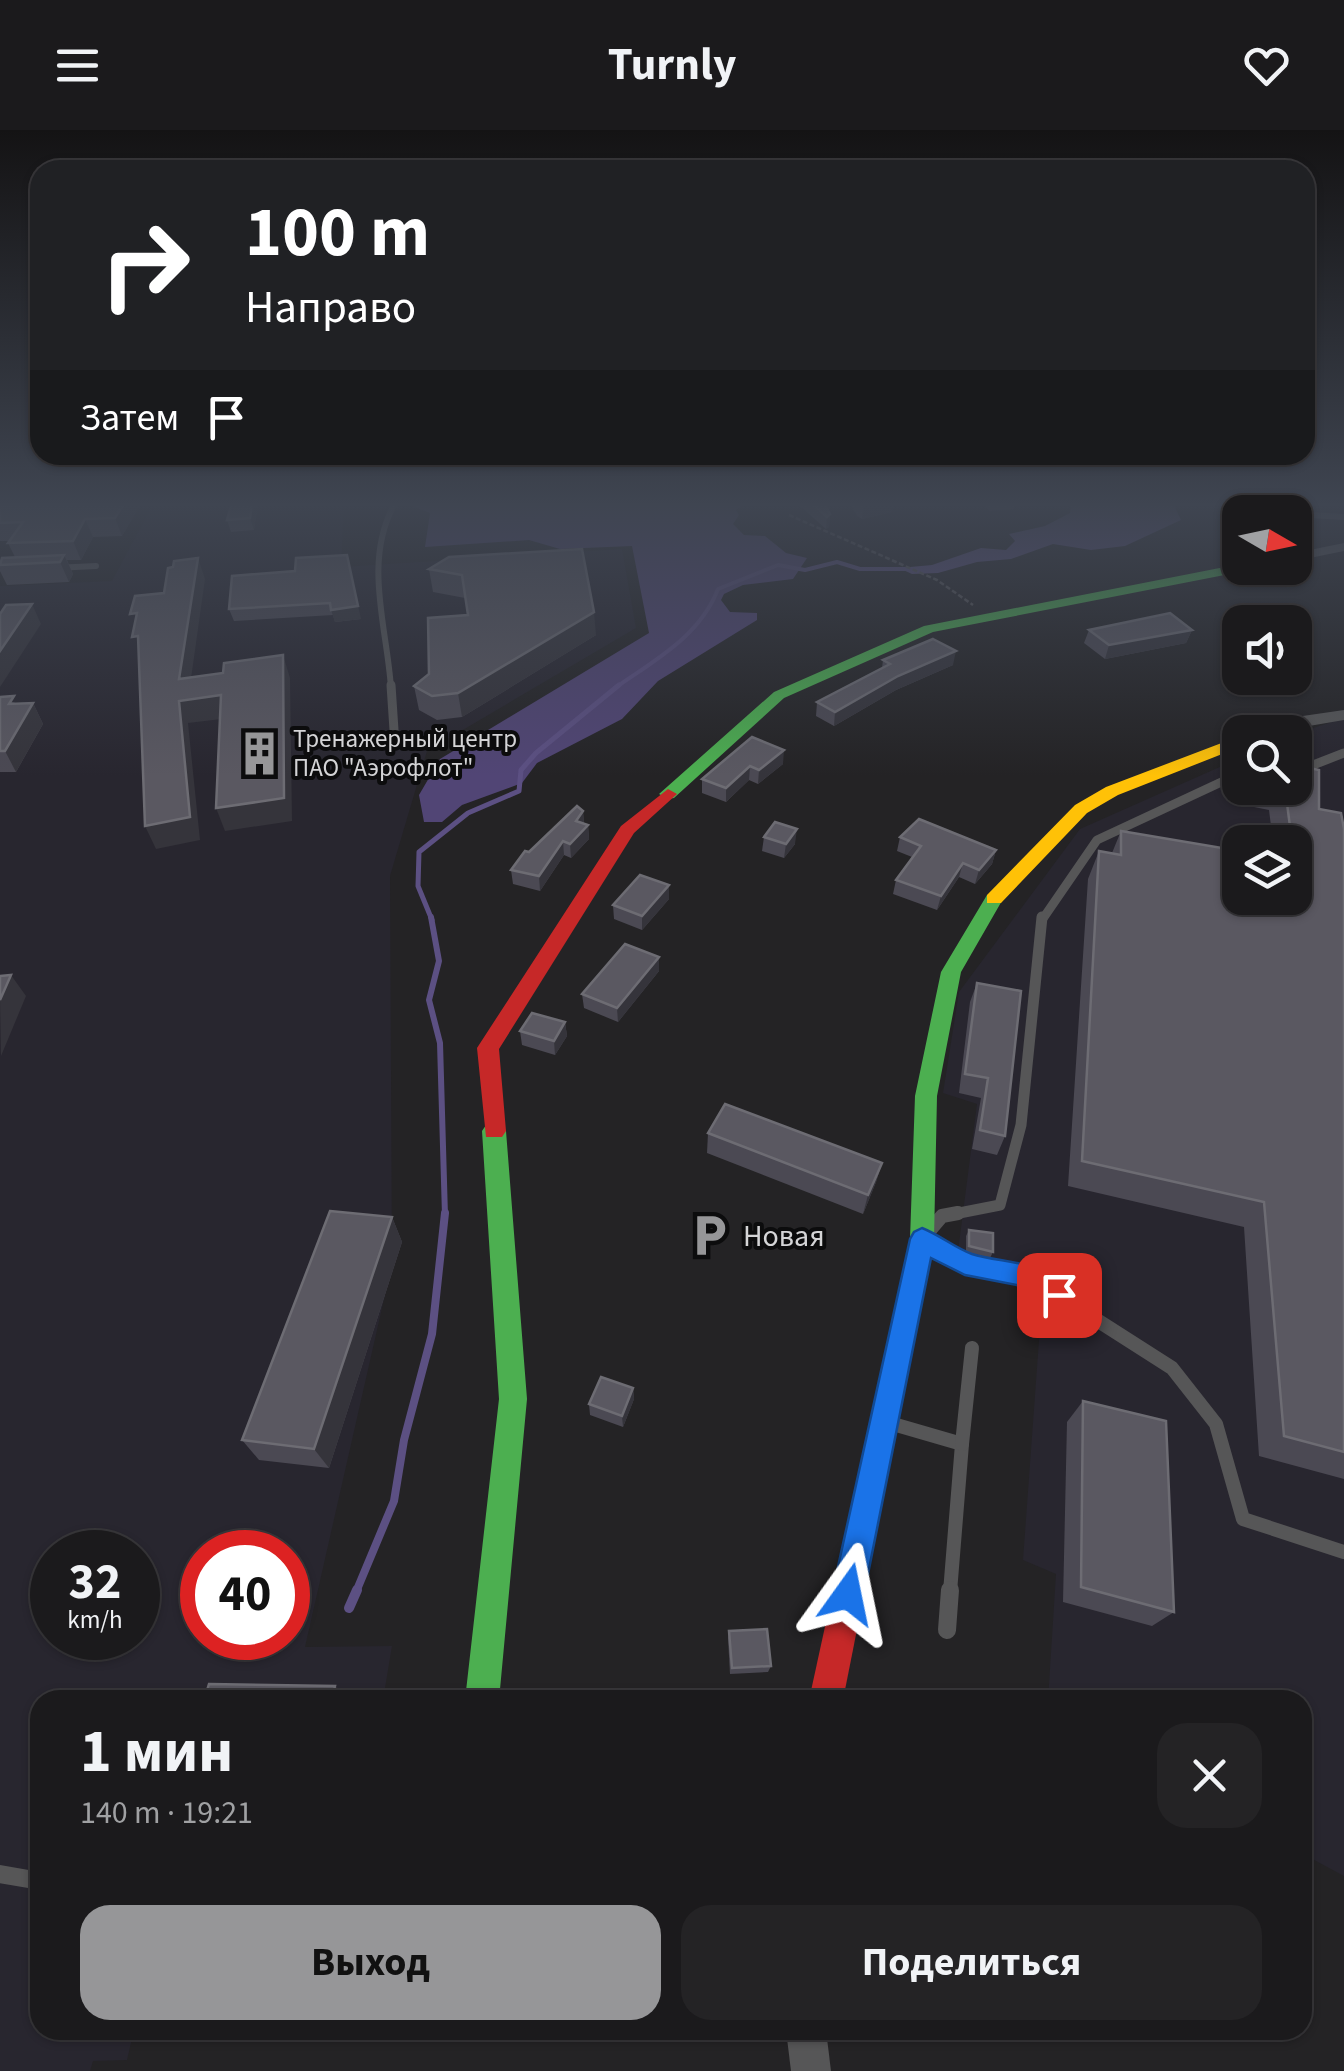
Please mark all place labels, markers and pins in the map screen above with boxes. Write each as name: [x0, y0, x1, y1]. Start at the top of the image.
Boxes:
place label: Тренажерный центр ПАО "Аэрофлот": [293, 721, 517, 786]
building icon: Тренажерный центр ПАО "Аэрофлот": [236, 729, 284, 777]
parking icon: Новая: [686, 1212, 734, 1260]
place label: Новая: [743, 1215, 825, 1258]
pin: [1017, 1253, 1102, 1338]

